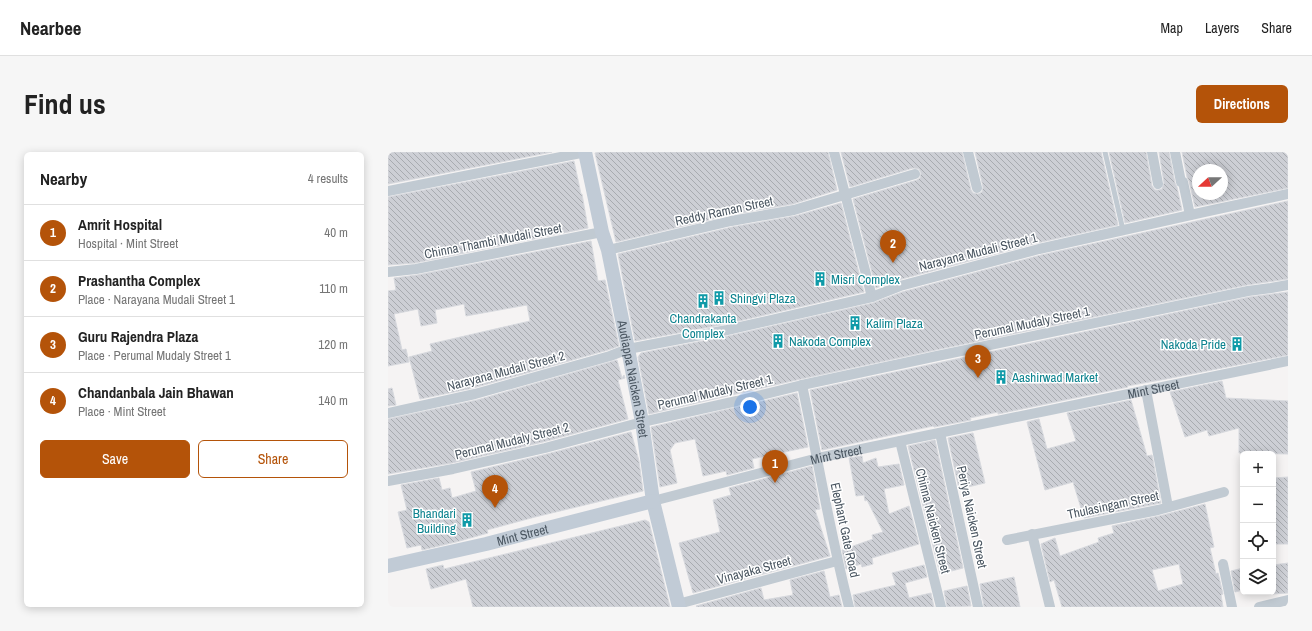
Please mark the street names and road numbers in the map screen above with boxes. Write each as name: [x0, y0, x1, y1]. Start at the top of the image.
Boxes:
street label: Reddy Raman Street: [674, 192, 774, 230]
street label: Chinna Thambi Mudali Street: [423, 219, 563, 263]
street label: Narayana Mudali Street 1: [917, 229, 1039, 275]
street label: Perumal Mudaly Street 1: [973, 302, 1091, 344]
street label: Audiappa Naicken Street: [614, 317, 653, 439]
street label: Narayana Mudali Street 2: [445, 347, 567, 395]
street label: Perumal Mudaly Street 1: [656, 371, 774, 413]
street label: Mint Street: [1126, 375, 1181, 402]
street label: Perumal Mudaly Street 2: [453, 419, 571, 463]
street label: Mint Street: [808, 441, 863, 468]
street label: Periya Naicken Street: [953, 464, 991, 570]
street label: Chinna Naicken Street: [912, 467, 954, 575]
street label: Elephant Gate Road: [827, 481, 863, 579]
street label: Thulasingam Street: [1066, 487, 1160, 523]
street label: Mint Street: [495, 520, 550, 549]
street label: Vinayaka Street: [715, 552, 793, 588]

